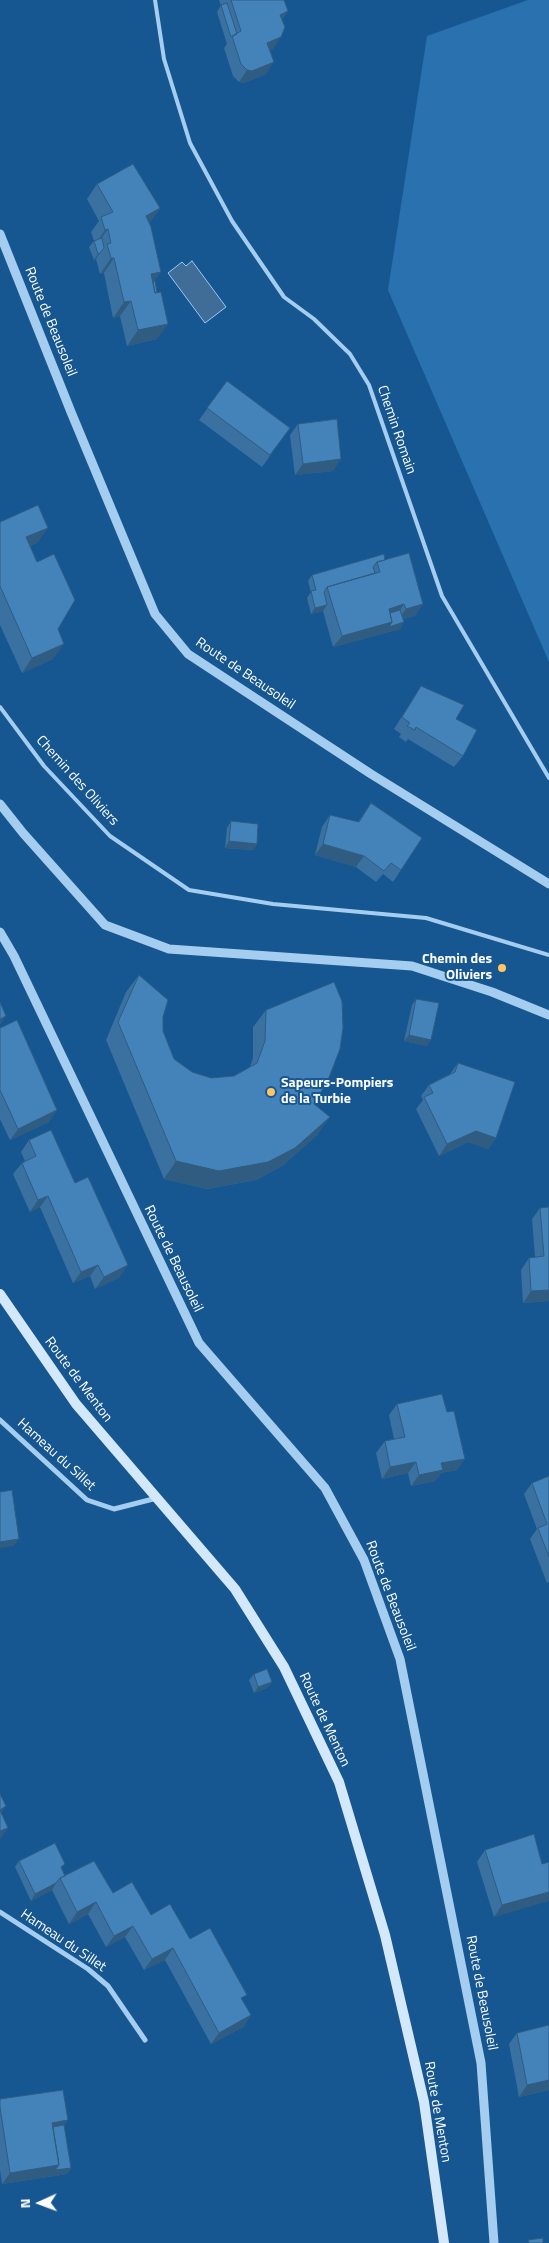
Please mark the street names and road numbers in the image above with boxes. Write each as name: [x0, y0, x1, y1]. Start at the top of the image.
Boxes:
street label: Route de Beausoleil: [20, 265, 80, 379]
street label: Chemin Romain: [373, 383, 419, 477]
street label: Route de Beausoleil: [192, 634, 298, 714]
street label: Chemin des Oliviers: [32, 732, 122, 830]
street label: Route de Beausoleil: [140, 1203, 206, 1315]
street label: Route de Menton: [41, 1334, 115, 1426]
street label: Hameau du Sillet: [13, 1415, 99, 1495]
street label: Route de Beausoleil: [361, 1539, 419, 1653]
street label: Route de Menton: [295, 1670, 353, 1770]
street label: Hameau du Sillet: [17, 1906, 109, 1976]
street label: Route de Beausoleil: [462, 1934, 500, 2052]
street label: Route de Menton: [420, 2060, 454, 2164]

